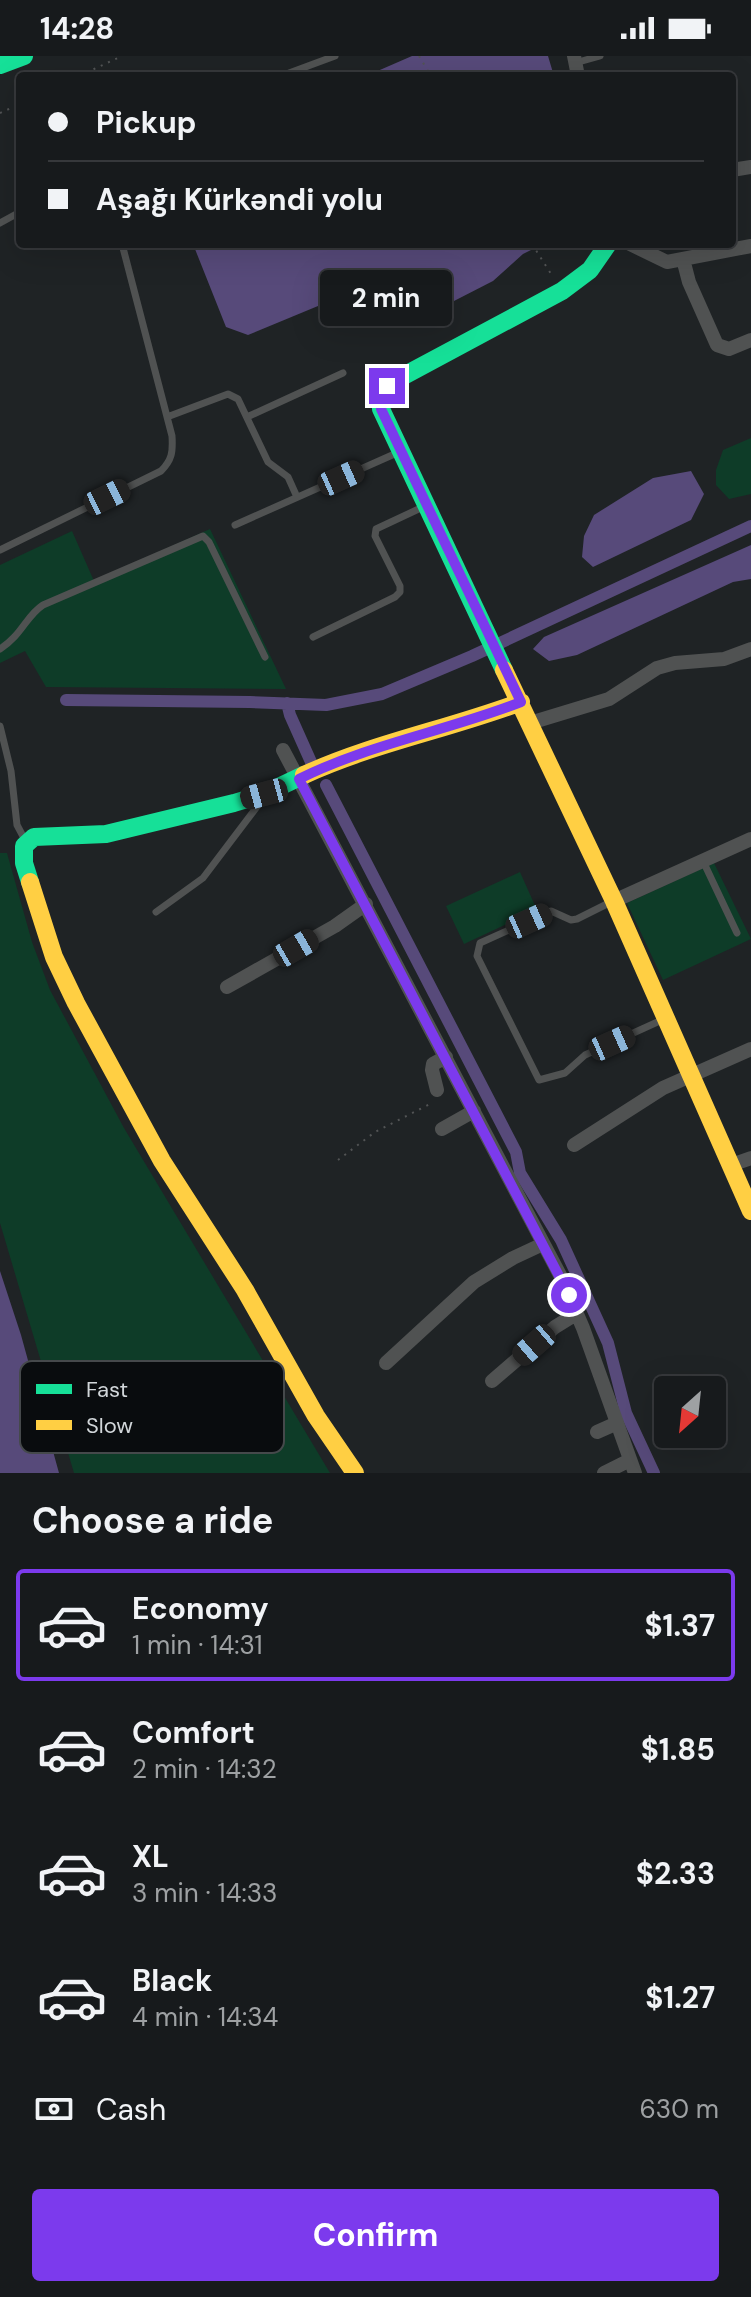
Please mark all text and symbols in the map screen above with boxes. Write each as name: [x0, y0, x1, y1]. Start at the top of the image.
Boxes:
text: 14:28: [40, 9, 114, 48]
text: Pickup: [96, 103, 196, 142]
text: Aşağı Kürkəndi yolu: [96, 180, 383, 219]
callout: 2 min: [321, 270, 453, 326]
text: 2 min: [352, 281, 420, 315]
route end: [369, 368, 405, 404]
car: [314, 457, 368, 499]
car: [80, 476, 134, 518]
car: [238, 776, 290, 812]
car: [502, 900, 556, 942]
car: [269, 926, 323, 970]
car: [585, 1022, 639, 1064]
route start: [551, 1277, 587, 1313]
car: [508, 1320, 560, 1370]
legend: [20, 1361, 284, 1453]
text: Fast: [86, 1375, 128, 1404]
north arrow: [654, 1376, 726, 1448]
map controls: [654, 1376, 726, 1448]
text: Slow: [86, 1411, 133, 1440]
text: Choose a ride: [32, 1497, 273, 1544]
icon: car: [36, 1589, 108, 1661]
text: Economy: [132, 1589, 269, 1628]
text: $1.37: [644, 1606, 715, 1645]
text: 1 min · 14:31: [132, 1628, 263, 1662]
icon: car: [36, 1713, 108, 1785]
text: Comfort: [132, 1713, 255, 1752]
text: $1.85: [641, 1730, 715, 1769]
text: 2 min · 14:32: [132, 1752, 277, 1786]
icon: car: [36, 1837, 108, 1909]
text: XL: [132, 1837, 169, 1876]
text: $2.33: [636, 1854, 715, 1893]
text: 3 min · 14:33: [132, 1876, 277, 1910]
icon: car: [36, 1961, 108, 2033]
text: Black: [132, 1961, 212, 2000]
text: $1.27: [645, 1978, 715, 2017]
text: 4 min · 14:34: [132, 2000, 278, 2034]
icon: cash: [32, 2087, 76, 2131]
text: Cash: [96, 2090, 166, 2129]
text: 630 m: [639, 2092, 719, 2126]
button: Confirm: [32, 2189, 719, 2281]

